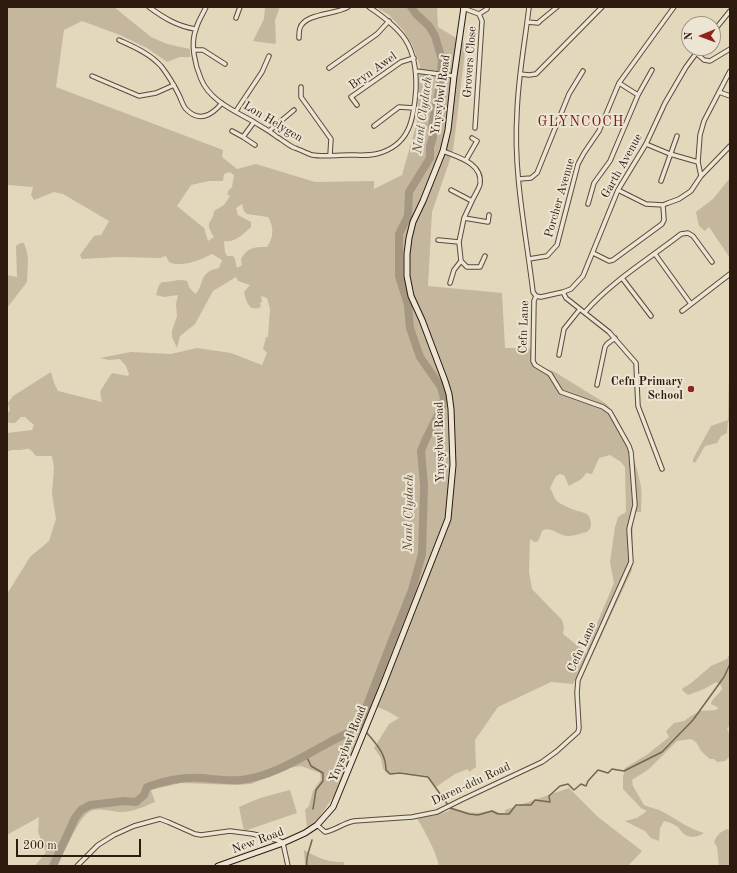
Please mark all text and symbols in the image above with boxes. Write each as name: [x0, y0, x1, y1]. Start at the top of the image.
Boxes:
north arrow: [681, 16, 721, 56]
street label: Grovers Close: [460, 26, 480, 98]
text: N: [684, 32, 695, 40]
street label: Bryn Awel: [346, 49, 400, 93]
street label: Ynysybwl Road: [428, 54, 454, 136]
water label: Nant Clydach: [410, 75, 436, 155]
street label: Lon Helygen: [241, 99, 305, 145]
district label: GLYNCOCH: [537, 114, 625, 130]
street label: Garth Avenue: [598, 131, 646, 201]
street label: Porcher Avenue: [542, 157, 578, 239]
street label: Cefn Lane: [516, 300, 532, 354]
place label: Cefn Primary School: [611, 375, 683, 403]
marker: Cefn Primary School: [686, 384, 696, 394]
street label: Ynysybwl Road: [432, 401, 448, 483]
water label: Nant Clydach: [401, 474, 417, 552]
street label: Cefn Lane: [565, 620, 599, 674]
street label: Ynysybwl Road: [326, 704, 370, 784]
street label: Daren-ddu Road: [429, 759, 513, 809]
street label: New Road: [230, 825, 286, 857]
scale bar: [18, 831, 143, 857]
text: 200 m: [23, 840, 57, 852]

